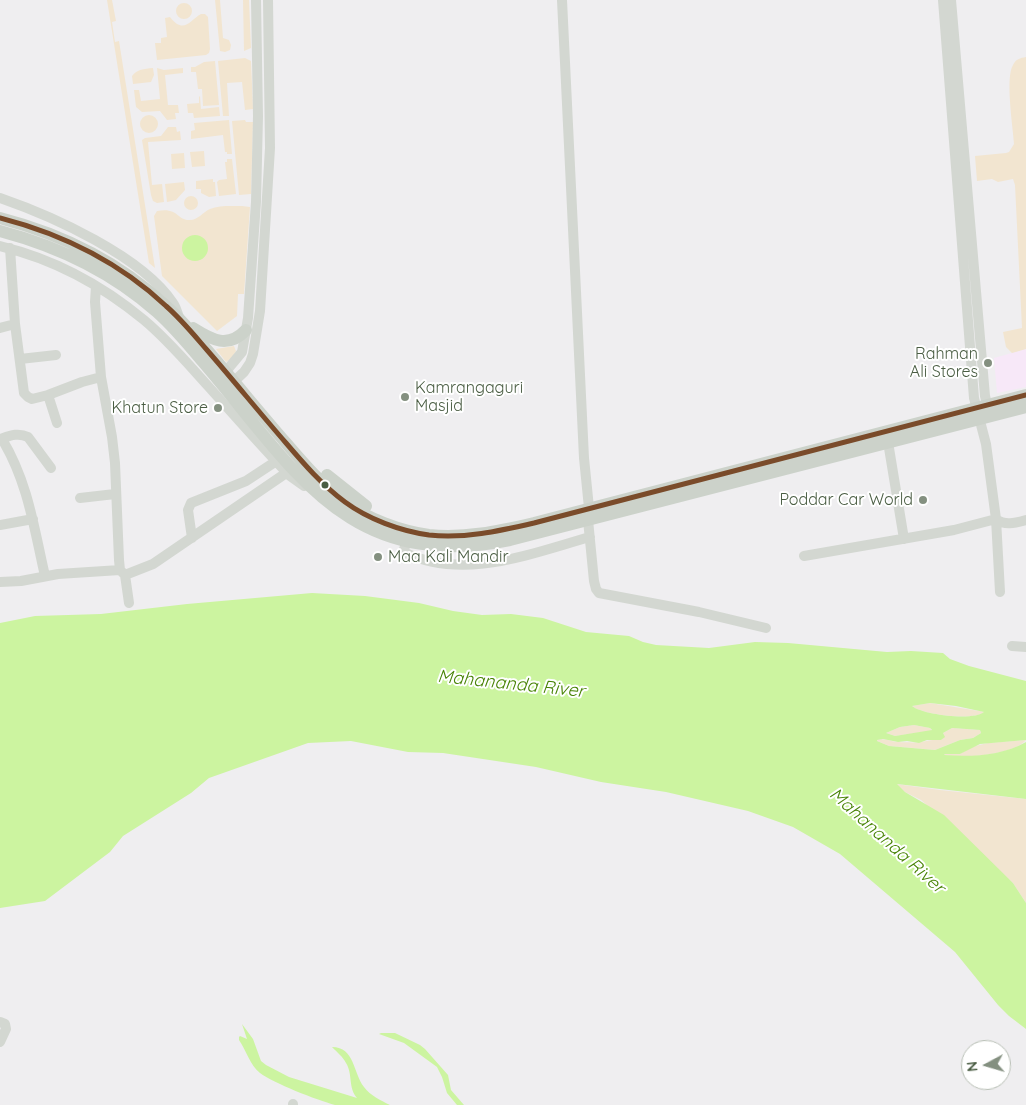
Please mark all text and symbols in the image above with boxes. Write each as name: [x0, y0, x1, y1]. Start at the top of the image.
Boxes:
place label: Rahman Ali Stores: [910, 344, 978, 382]
marker: Rahman Ali Stores: [982, 357, 994, 369]
place label: Kamrangaguri Masjid: [415, 378, 523, 416]
marker: Kamrangaguri Masjid: [399, 391, 411, 403]
place label: Khatun Store: [111, 398, 208, 418]
marker: Khatun Store: [212, 402, 224, 414]
unlabelled marker: [320, 480, 330, 490]
place label: Poddar Car World: [779, 490, 913, 510]
marker: Poddar Car World: [917, 494, 929, 506]
place label: Maa Kali Mandir: [388, 547, 509, 567]
marker: Maa Kali Mandir: [372, 551, 384, 563]
water label: Mahananda River: [436, 666, 586, 702]
water label: Mahananda River: [825, 784, 949, 898]
north arrow: [961, 1040, 1011, 1090]
text: N: [963, 1060, 982, 1073]

